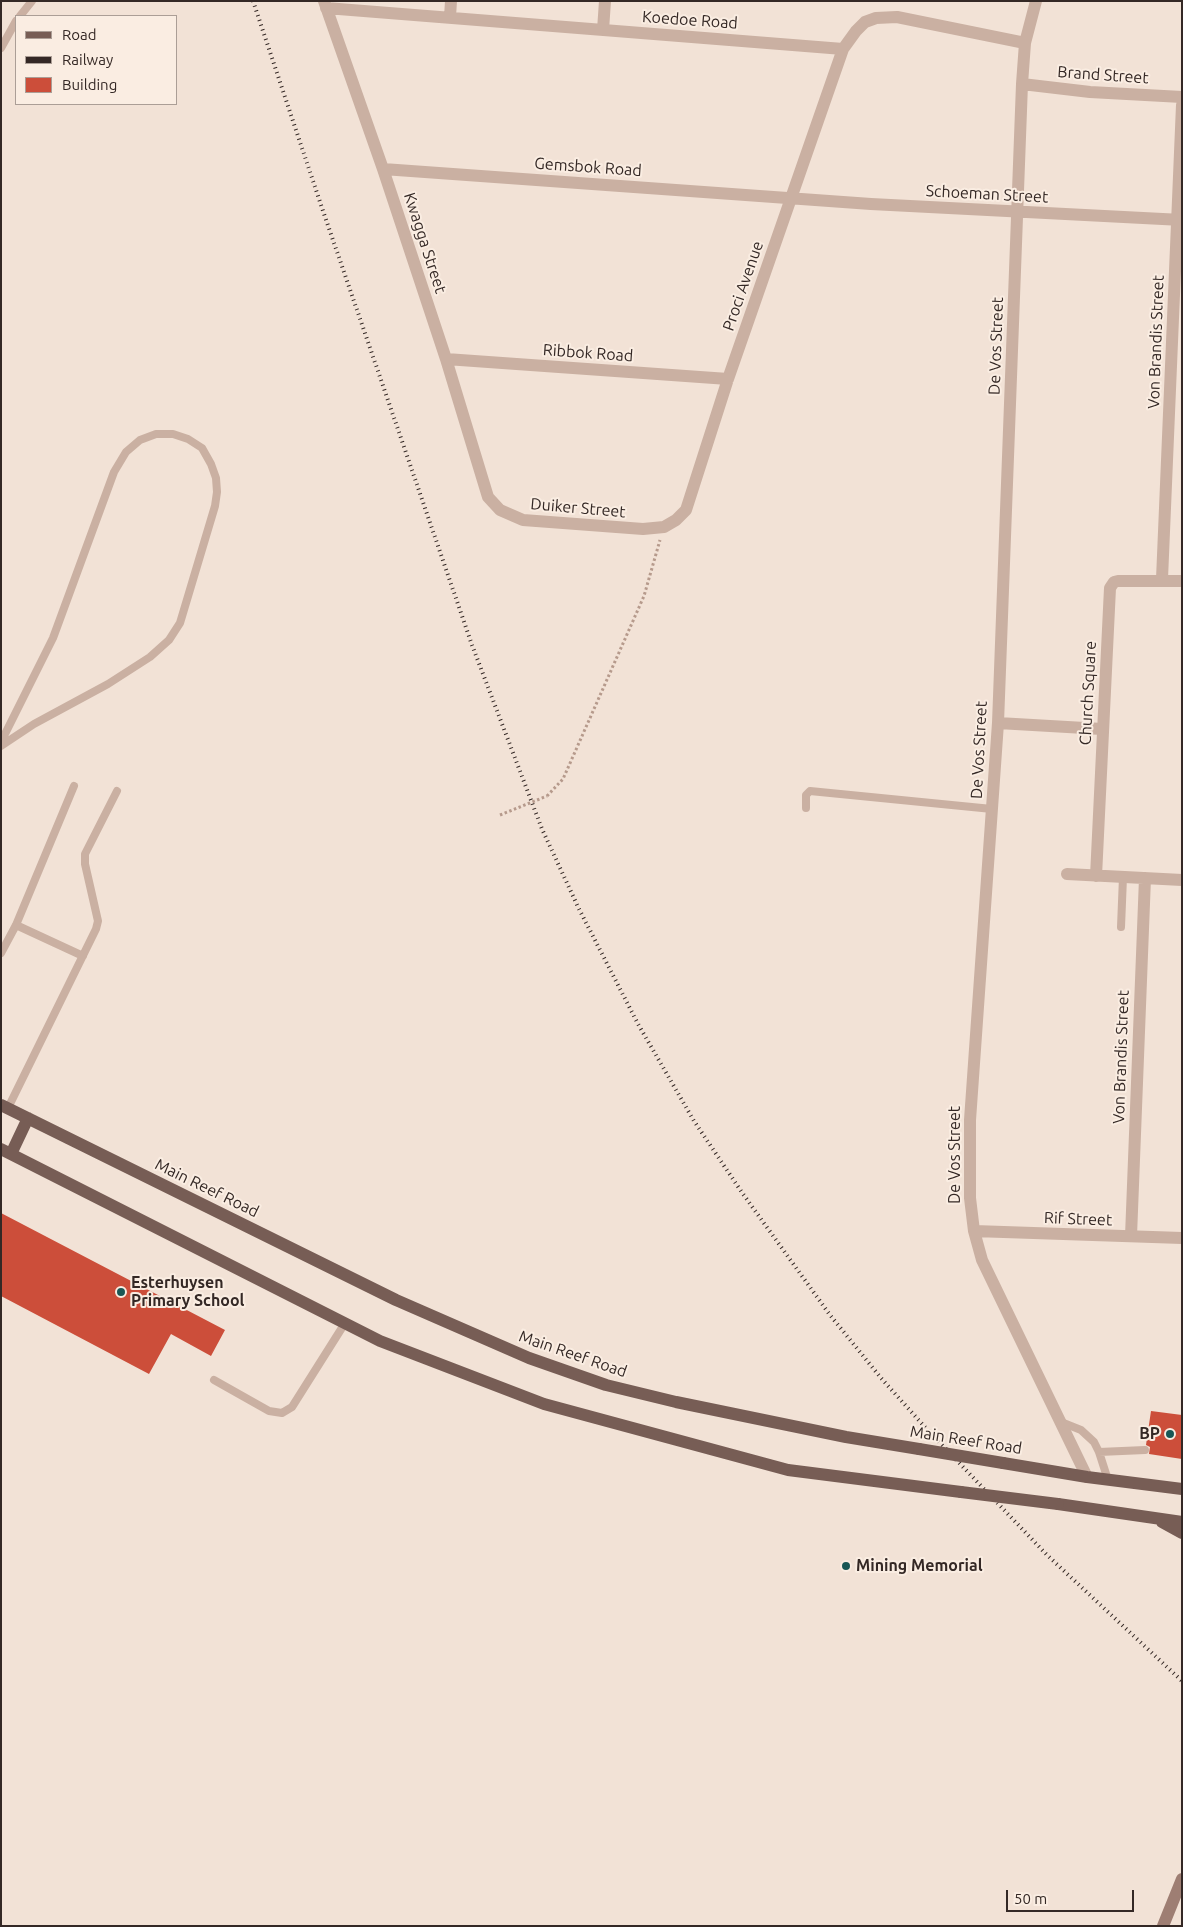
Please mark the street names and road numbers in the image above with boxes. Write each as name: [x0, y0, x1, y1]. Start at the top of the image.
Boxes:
street label: Koedoe Road: [642, 7, 738, 33]
street label: Brand Street: [1057, 62, 1149, 88]
street label: Gemsbok Road: [534, 154, 642, 180]
street label: Schoeman Street: [925, 181, 1049, 207]
street label: Kwagga Street: [400, 190, 450, 296]
street label: Proci Avenue: [719, 238, 767, 334]
street label: Von Brandis Street: [1144, 275, 1168, 409]
street label: De Vos Street: [985, 297, 1007, 395]
street label: Ribbok Road: [542, 340, 634, 366]
street label: Duiker Street: [530, 494, 626, 522]
street label: Church Square: [1076, 640, 1100, 746]
street label: De Vos Street: [967, 701, 991, 799]
street label: Von Brandis Street: [1109, 990, 1133, 1124]
street label: De Vos Street: [945, 1106, 965, 1204]
street label: Main Reef Road: [152, 1155, 262, 1221]
street label: Rif Street: [1044, 1208, 1112, 1230]
street label: Main Reef Road: [516, 1327, 630, 1381]
street label: Main Reef Road: [909, 1422, 1023, 1458]

